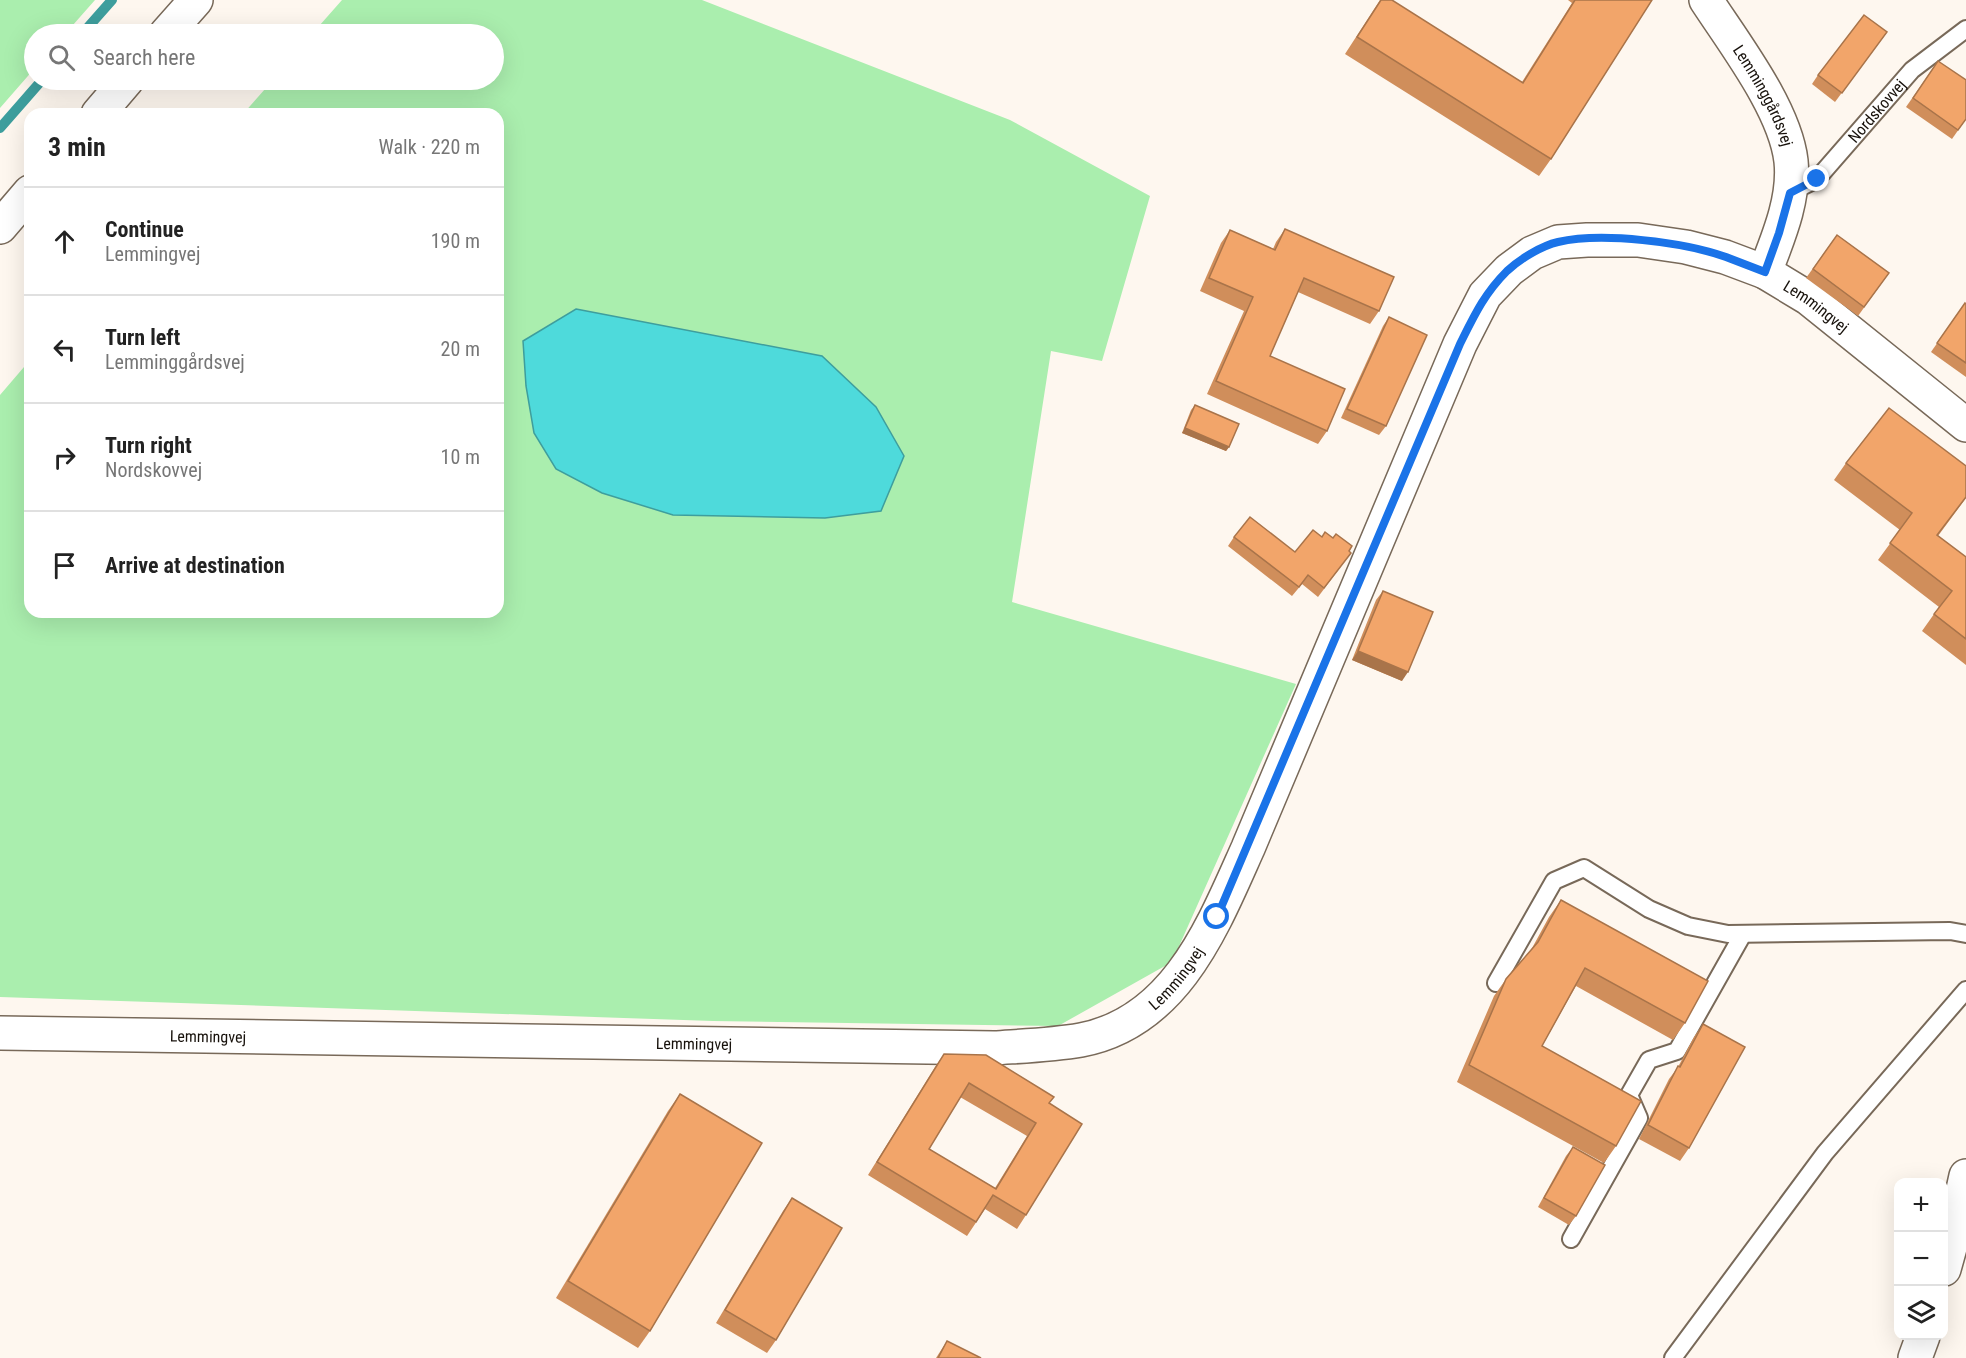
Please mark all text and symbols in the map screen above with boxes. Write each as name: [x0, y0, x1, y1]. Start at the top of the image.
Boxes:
search box: [24, 24, 504, 90]
icon: search: [45, 41, 78, 74]
street label: Lemminggårdsvej: [1729, 41, 1797, 148]
text: Search here: [93, 45, 195, 70]
street label: Nordskovvej: [1844, 75, 1909, 146]
text: 3 min: [48, 132, 106, 162]
text: Walk · 220 m: [379, 135, 480, 159]
route end: [1803, 165, 1829, 191]
text: Continue: [105, 217, 184, 242]
icon: ahead: [48, 225, 81, 258]
text: 190 m: [431, 229, 480, 253]
text: Lemmingvej: [105, 242, 200, 266]
street label: Lemmingvej: [1780, 276, 1853, 337]
text: Turn left: [105, 325, 180, 350]
icon: left: [48, 333, 81, 366]
text: 20 m: [441, 337, 480, 361]
text: Lemminggårdsvej: [105, 350, 245, 374]
text: Turn right: [105, 433, 192, 458]
icon: right: [48, 441, 81, 474]
text: 10 m: [441, 445, 480, 469]
text: Nordskovvej: [105, 458, 202, 482]
icon: arrive: [48, 549, 81, 582]
text: Arrive at destination: [105, 553, 285, 578]
route start: [1203, 903, 1229, 929]
street label: Lemmingvej: [1145, 943, 1207, 1014]
street label: Lemmingvej: [170, 1026, 246, 1046]
street label: Lemmingvej: [656, 1033, 732, 1054]
map controls: [1894, 1178, 1948, 1340]
button: +: [1894, 1178, 1948, 1232]
button: −: [1894, 1232, 1948, 1286]
button: layers: [1894, 1286, 1948, 1340]

